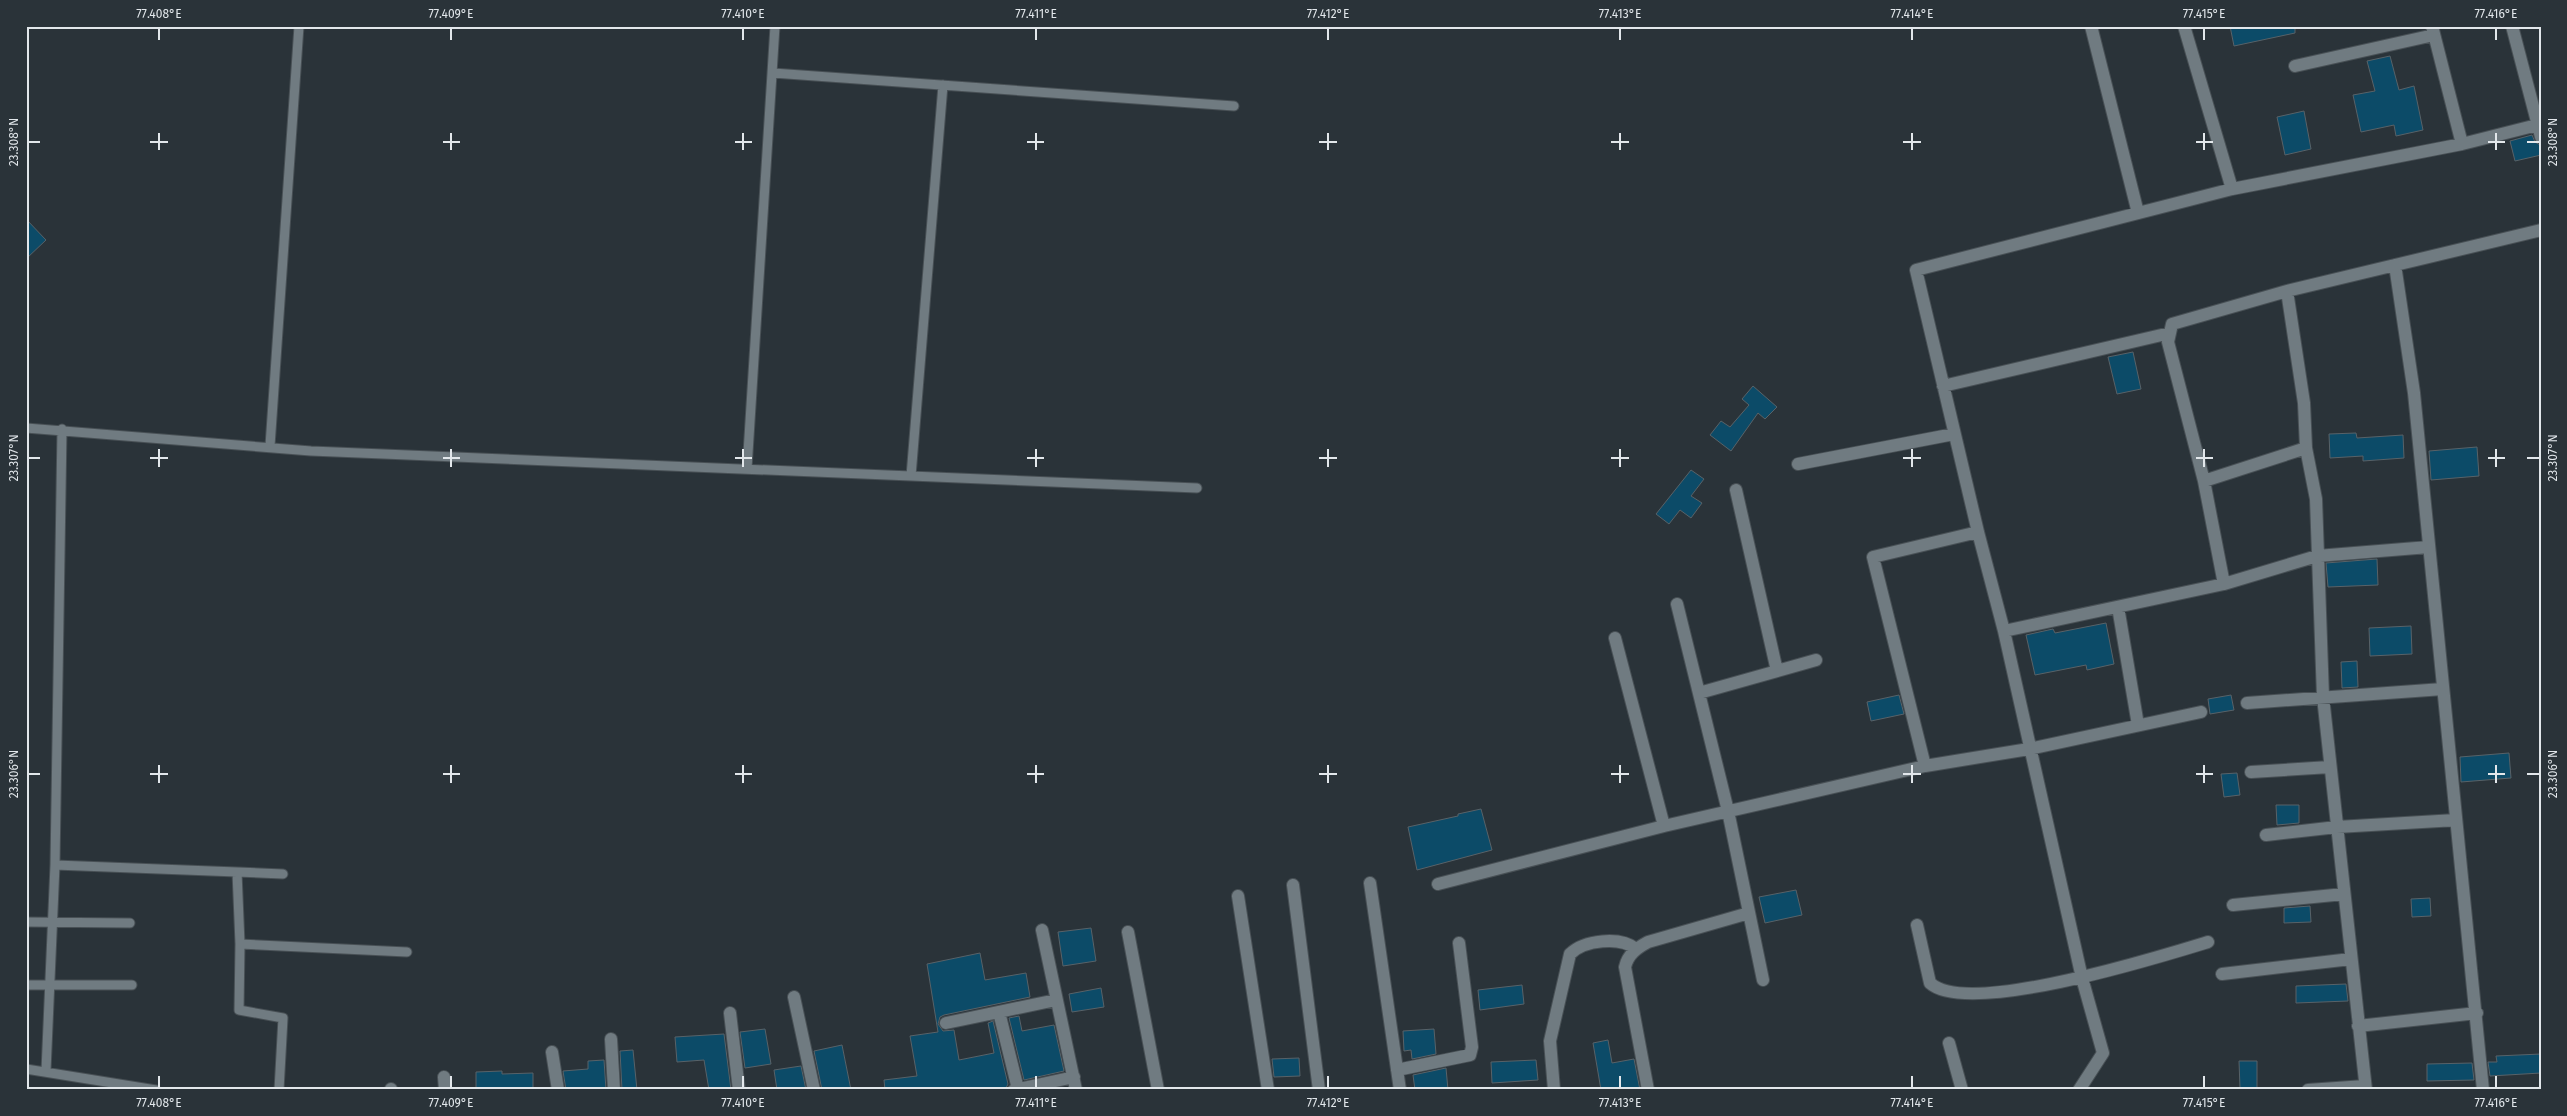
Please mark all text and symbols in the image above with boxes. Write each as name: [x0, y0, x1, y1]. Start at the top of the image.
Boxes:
text: 77.408°E: [136, 7, 182, 21]
text: 77.409°E: [428, 7, 474, 21]
text: 77.410°E: [721, 7, 765, 21]
text: 77.411°E: [1015, 7, 1057, 21]
text: 77.412°E: [1307, 7, 1349, 21]
text: 77.413°E: [1599, 7, 1641, 21]
text: 77.414°E: [1890, 7, 1934, 21]
text: 77.415°E: [2183, 7, 2225, 21]
text: 77.416°E: [2475, 7, 2518, 21]
text: 23.308°N: [7, 118, 21, 166]
text: 23.308°N: [2546, 118, 2560, 166]
text: 23.307°N: [7, 434, 21, 482]
text: 23.307°N: [2546, 434, 2560, 482]
text: 23.306°N: [7, 750, 21, 798]
text: 23.306°N: [2546, 750, 2560, 798]
text: 77.408°E: [136, 1096, 182, 1110]
text: 77.409°E: [428, 1096, 474, 1110]
text: 77.410°E: [721, 1096, 765, 1110]
text: 77.411°E: [1015, 1096, 1057, 1110]
text: 77.412°E: [1307, 1096, 1349, 1110]
text: 77.413°E: [1599, 1096, 1641, 1110]
text: 77.414°E: [1890, 1096, 1934, 1110]
text: 77.415°E: [2183, 1096, 2225, 1110]
text: 77.416°E: [2475, 1096, 2518, 1110]

